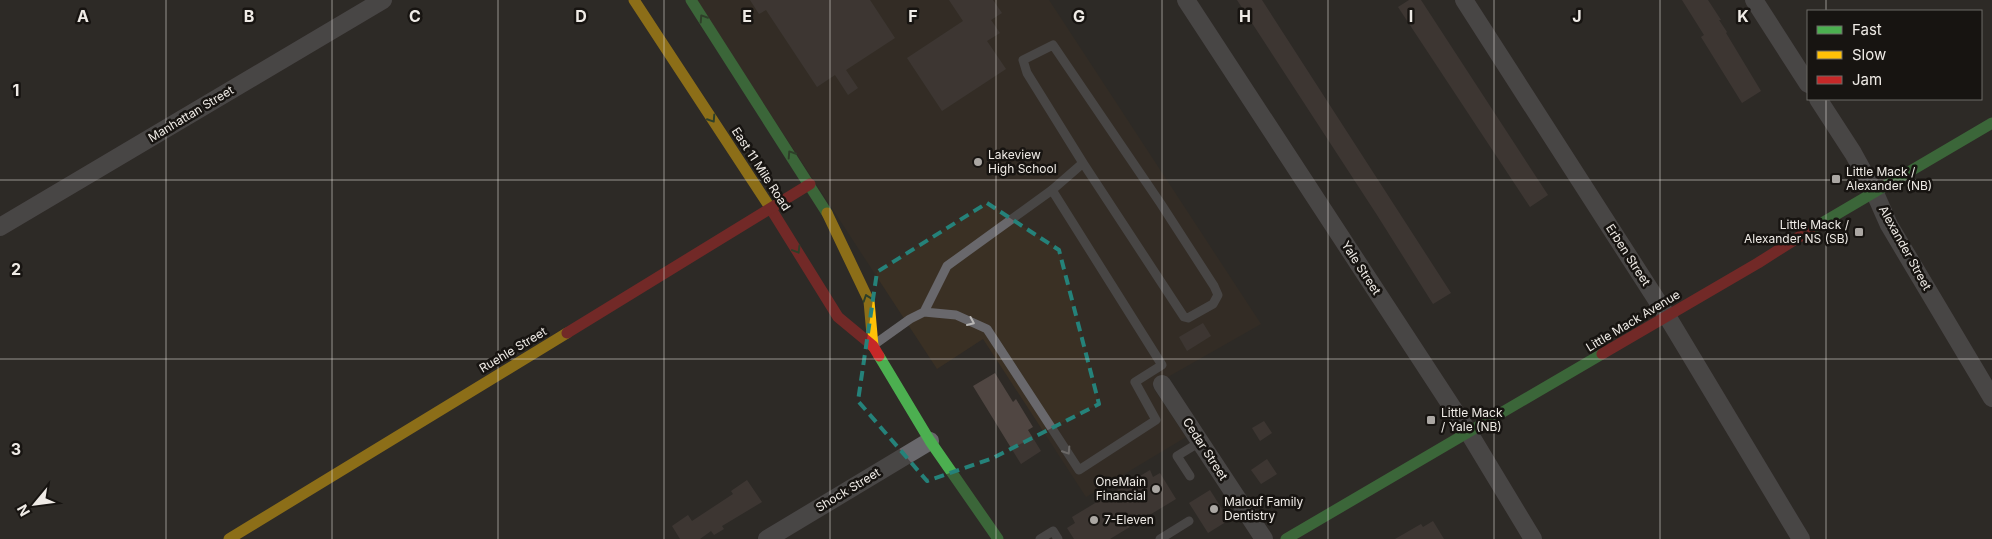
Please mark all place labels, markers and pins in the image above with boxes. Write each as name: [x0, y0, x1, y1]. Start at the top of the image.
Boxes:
place label: Lakeview High School: [988, 147, 1057, 176]
marker: Lakeview High School: [972, 156, 984, 168]
place label: Little Mack / Alexander (NB): [1846, 164, 1932, 193]
marker: Little Mack / Alexander (NB): [1830, 173, 1842, 185]
place label: Little Mack / Alexander NS (SB): [1744, 217, 1850, 246]
marker: Little Mack / Alexander NS (SB): [1853, 226, 1865, 238]
place label: Little Mack / Yale (NB): [1441, 405, 1503, 434]
marker: Little Mack / Yale (NB): [1425, 414, 1437, 426]
place label: OneMain Financial: [1095, 474, 1146, 503]
marker: OneMain Financial: [1150, 483, 1162, 495]
place label: Malouf Family Dentistry: [1224, 494, 1304, 523]
marker: Malouf Family Dentistry: [1208, 503, 1220, 515]
place label: 7-Eleven: [1104, 512, 1154, 527]
marker: 7-Eleven: [1088, 514, 1100, 526]

